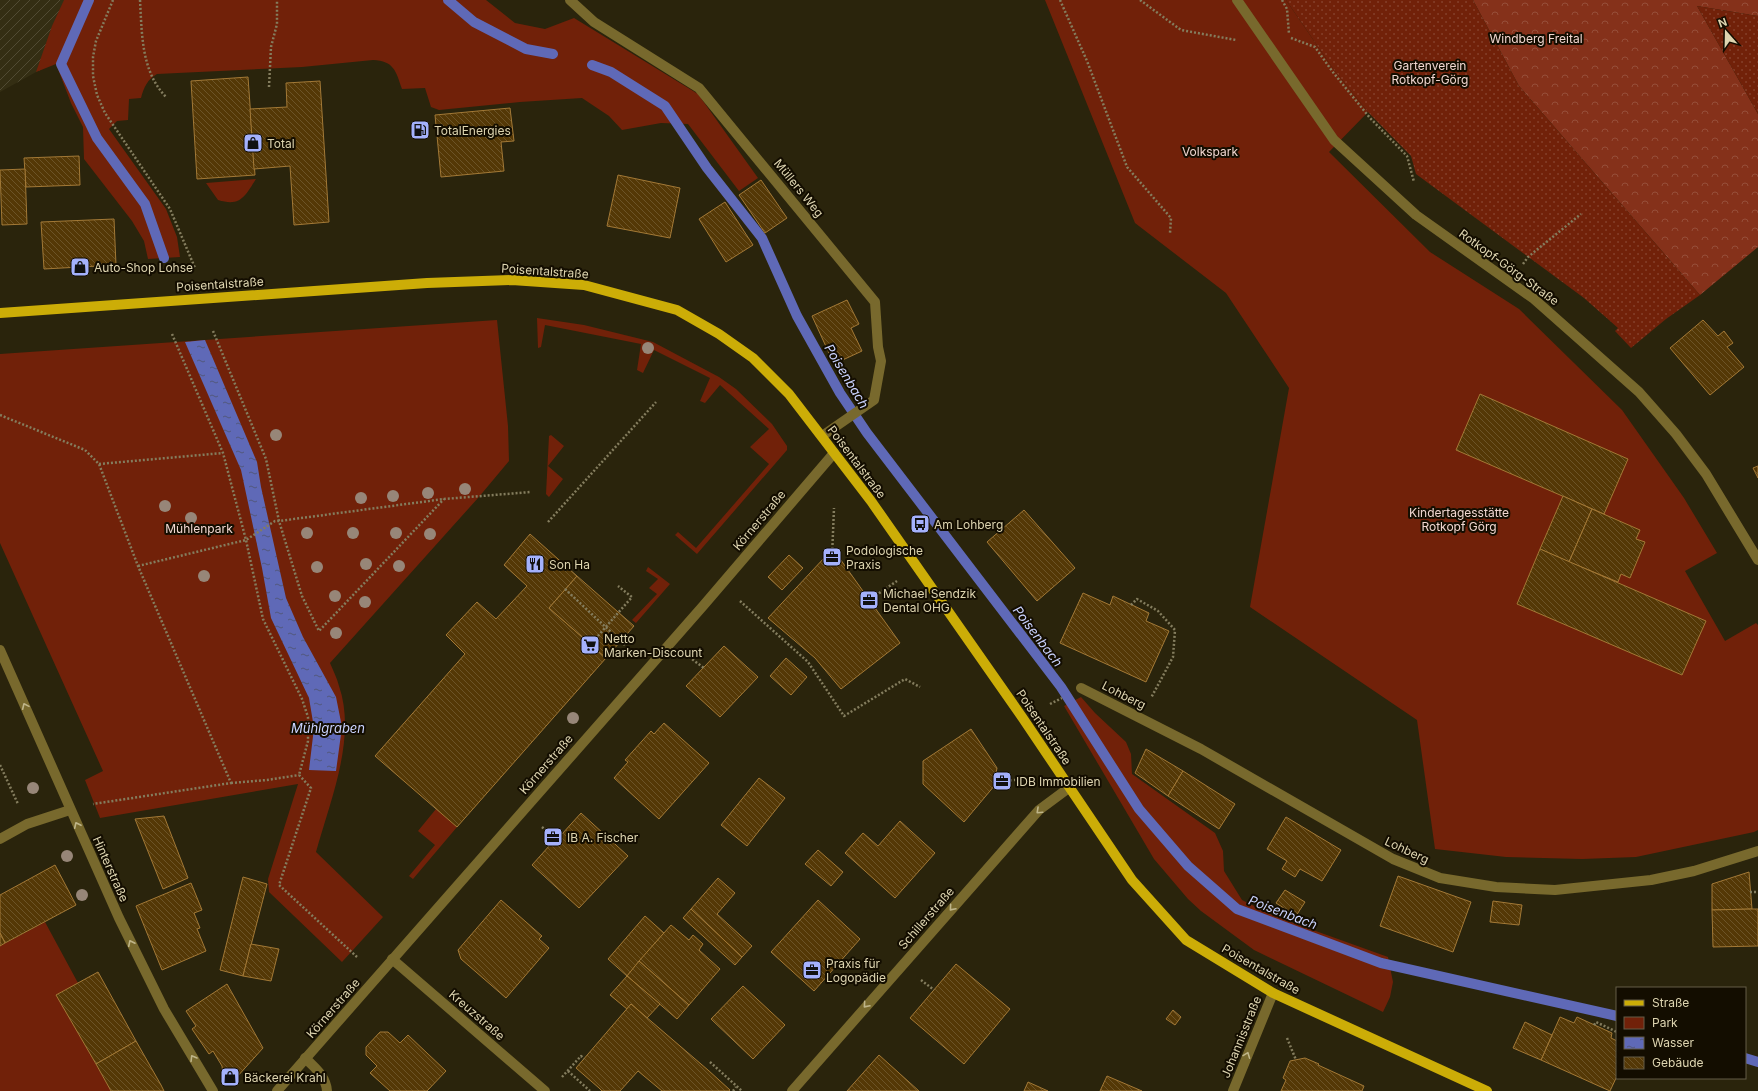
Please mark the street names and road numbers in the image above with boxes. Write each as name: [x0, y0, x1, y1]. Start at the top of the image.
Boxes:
street label: Müllers Weg: [771, 156, 827, 220]
street label: Rotkopf-Görg-Straße: [1456, 226, 1562, 308]
street label: Poisentalstraße: [501, 260, 589, 282]
street label: Poisentalstraße: [176, 273, 264, 295]
street label: Poisentalstraße: [825, 422, 889, 502]
street label: Körnerstraße: [729, 487, 789, 553]
street label: Lohberg: [1100, 678, 1148, 712]
street label: Poisentalstraße: [1013, 686, 1075, 768]
street label: Körnerstraße: [516, 731, 576, 797]
street label: Lohberg: [1382, 833, 1432, 867]
street label: Hinterstraße: [90, 834, 132, 904]
street label: Schillerstraße: [895, 884, 957, 952]
street label: Poisentalstraße: [1219, 941, 1303, 997]
street label: Körnerstraße: [303, 975, 363, 1041]
street label: Kreuzstraße: [446, 987, 508, 1043]
street label: Johannisstraße: [1218, 994, 1264, 1080]

